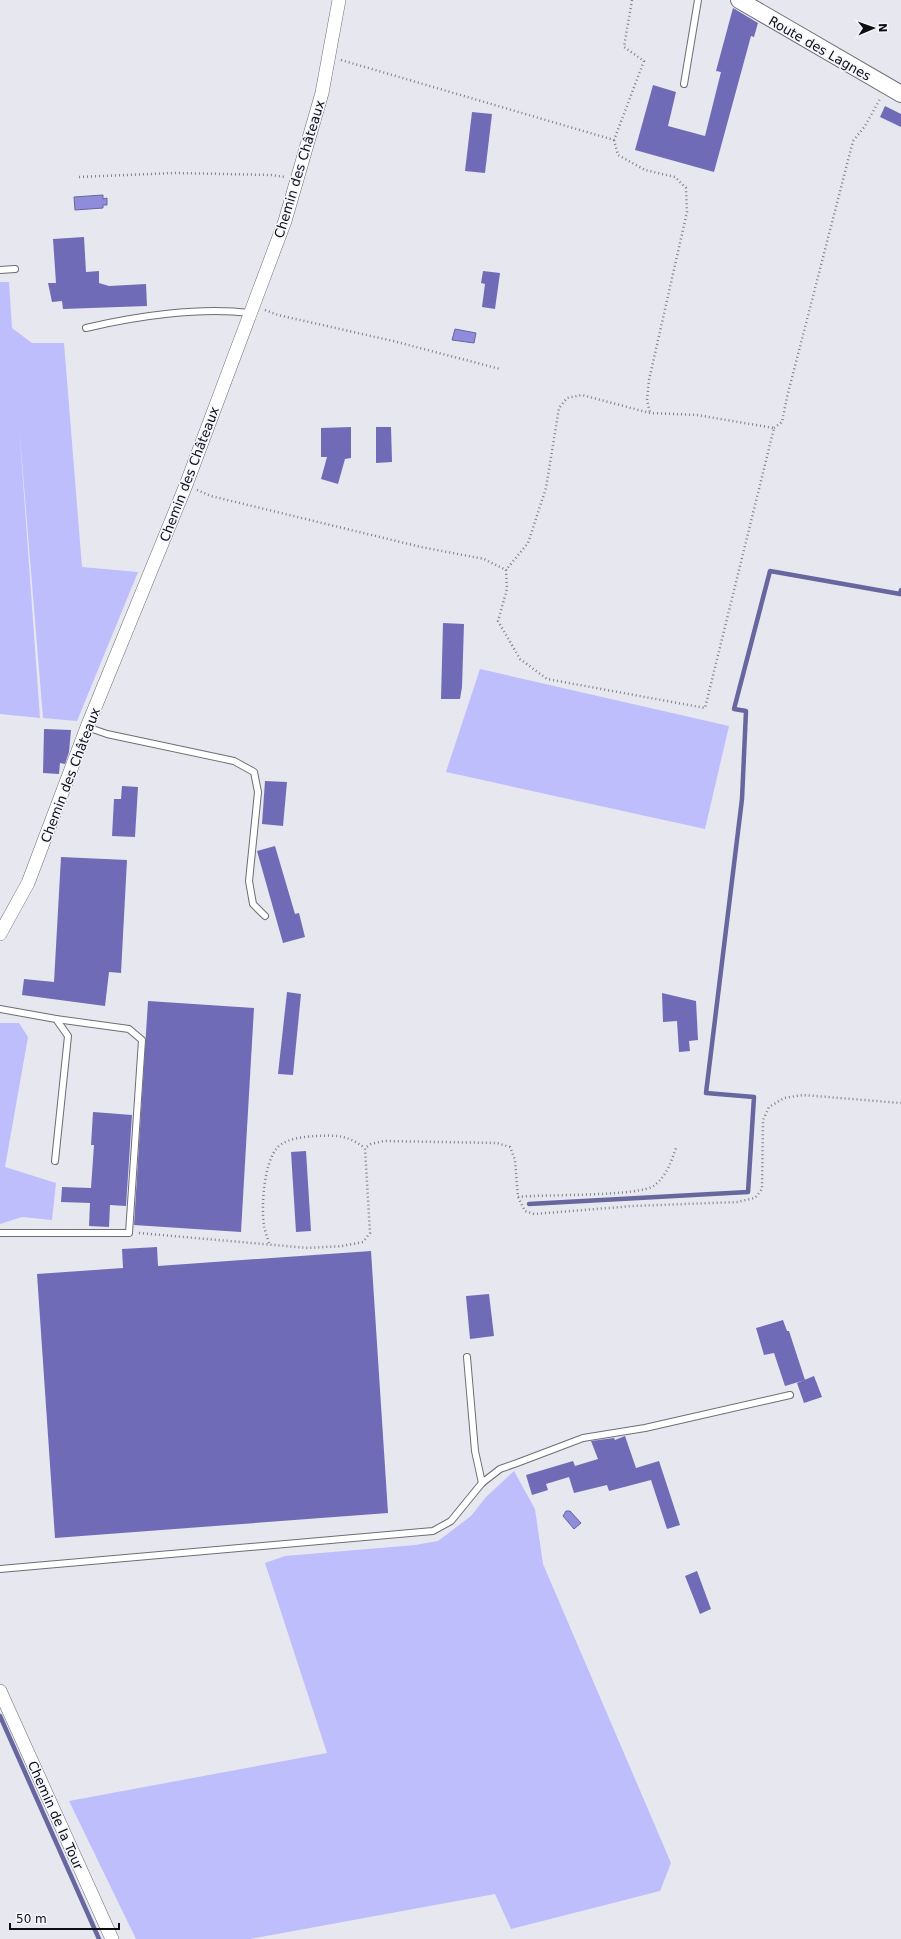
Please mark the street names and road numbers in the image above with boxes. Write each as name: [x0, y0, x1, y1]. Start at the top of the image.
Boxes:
street label: Route des Lagnes: [766, 13, 874, 84]
street label: Chemin des Châteaux: [271, 98, 328, 240]
street label: Chemin des Châteaux: [157, 404, 222, 544]
street label: Chemin des Châteaux: [38, 705, 103, 845]
street label: Chemin de la Tour: [25, 1759, 87, 1872]

